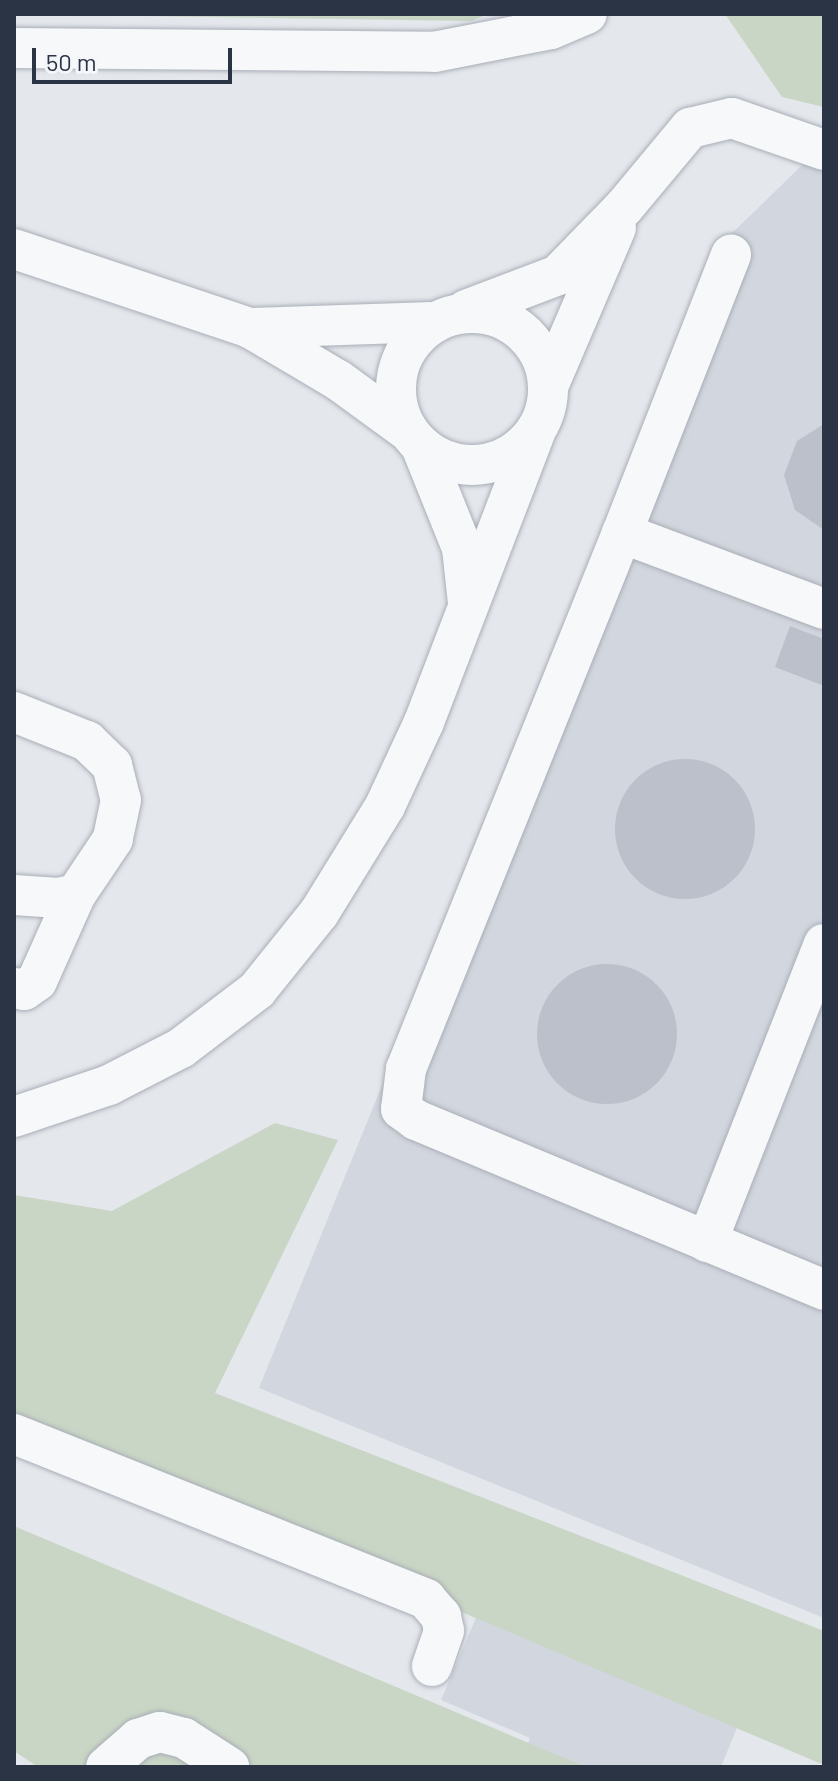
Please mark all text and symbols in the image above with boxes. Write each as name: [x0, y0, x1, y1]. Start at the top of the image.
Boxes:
scale bar: [36, 32, 236, 82]
text: 50 m: [46, 47, 97, 76]

